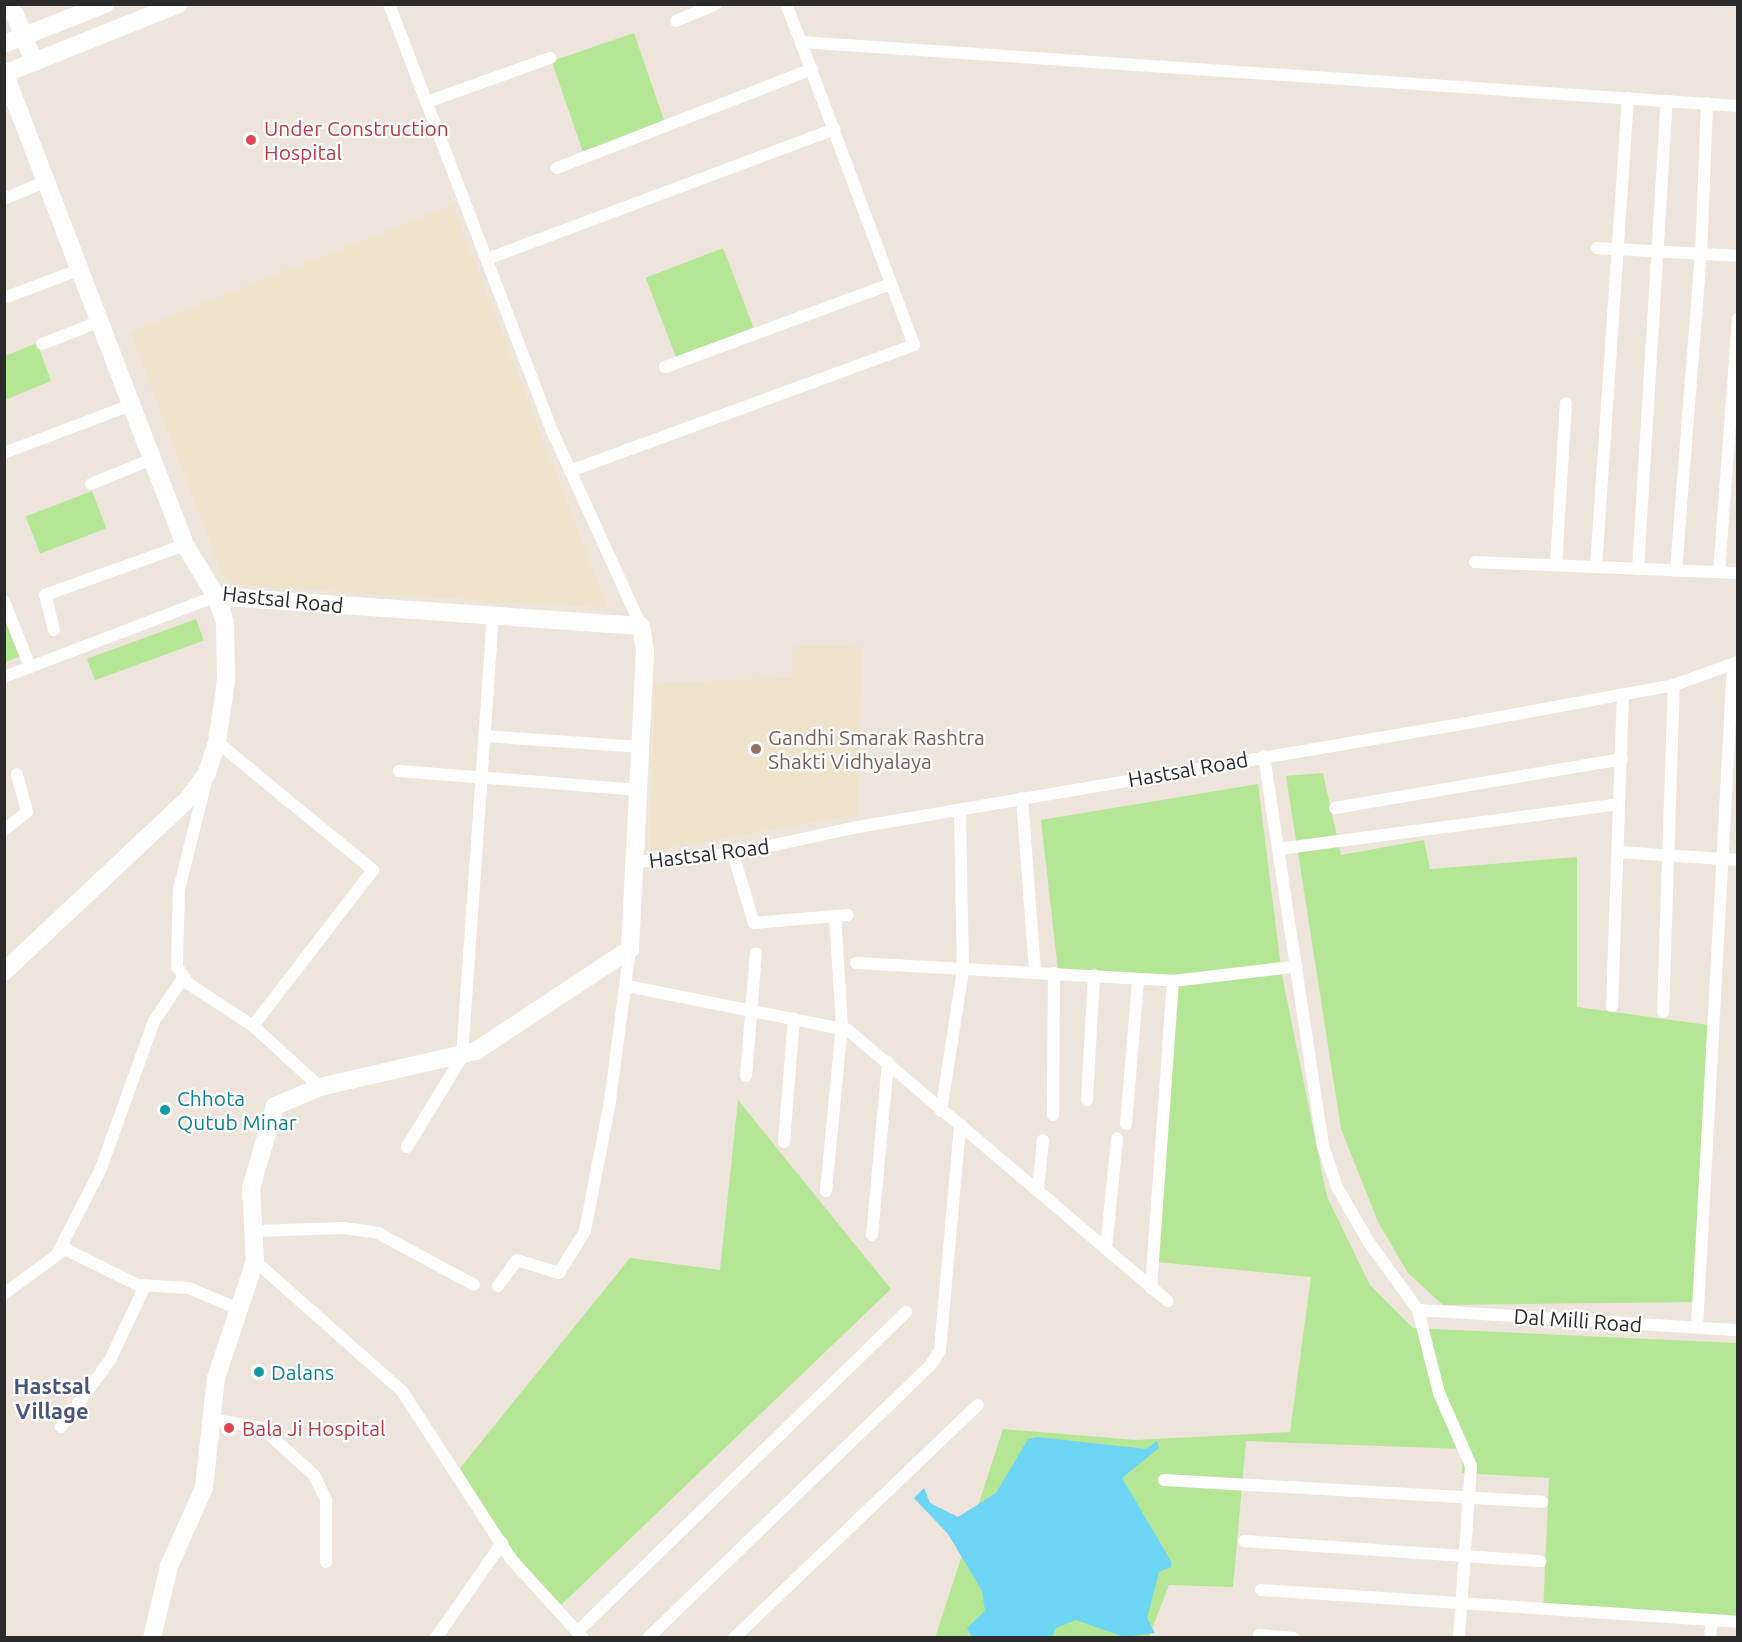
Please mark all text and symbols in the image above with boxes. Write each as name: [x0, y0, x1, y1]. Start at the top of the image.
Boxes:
place label: Under Construction Hospital: [264, 115, 449, 165]
marker: Under Construction Hospital: [242, 131, 260, 149]
street label: Hastsal Road: [221, 580, 345, 618]
place label: Gandhi Smarak Rashtra Shakti Vidhyalaya: [768, 724, 985, 774]
marker: Gandhi Smarak Rashtra Shakti Vidhyalaya: [749, 742, 763, 756]
street label: Hastsal Road: [1126, 746, 1250, 792]
street label: Hastsal Road: [647, 833, 771, 873]
place label: Chhota Qutub Minar: [177, 1085, 297, 1135]
marker: Chhota Qutub Minar: [158, 1103, 172, 1117]
street label: Dal Milli Road: [1513, 1303, 1643, 1337]
place label: Dalans: [271, 1359, 334, 1385]
marker: Dalans: [252, 1365, 266, 1379]
district label: Hastsal Village: [14, 1372, 90, 1424]
place label: Bala Ji Hospital: [242, 1415, 385, 1441]
marker: Bala Ji Hospital: [220, 1419, 238, 1437]

